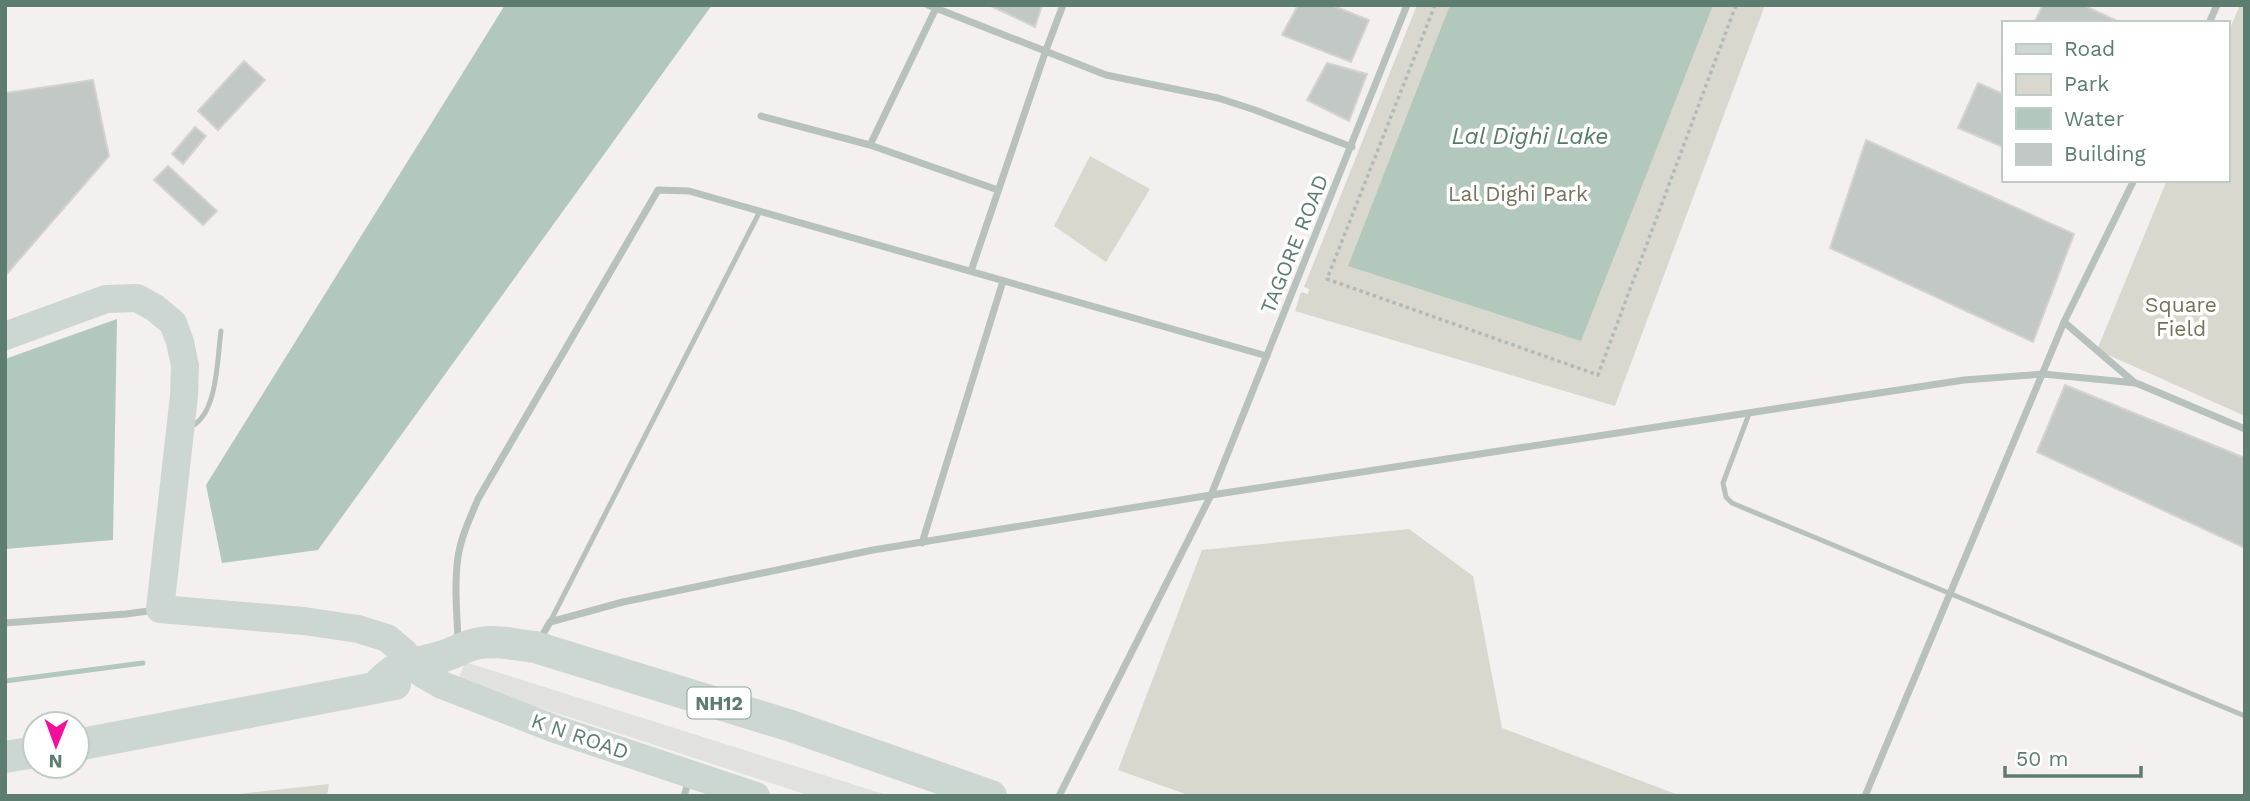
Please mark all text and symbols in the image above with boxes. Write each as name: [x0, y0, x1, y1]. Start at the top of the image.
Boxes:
legend: [2002, 21, 2229, 182]
text: Road: [2064, 36, 2115, 61]
text: Park: [2064, 71, 2109, 96]
text: Water: [2064, 106, 2125, 131]
water label: Lal Dighi Lake: [1451, 123, 1609, 150]
text: Building: [2064, 141, 2146, 166]
street label: TAGORE ROAD: [1255, 171, 1333, 317]
park label: Lal Dighi Park: [1448, 181, 1588, 206]
park label: Square Field: [2145, 292, 2217, 341]
road number: NH12: [688, 688, 750, 718]
street label: K N ROAD: [528, 708, 632, 764]
north arrow: [21, 710, 91, 780]
scale bar: [2005, 734, 2142, 778]
text: 50 m: [2016, 746, 2068, 771]
text: N: [48, 750, 63, 773]

